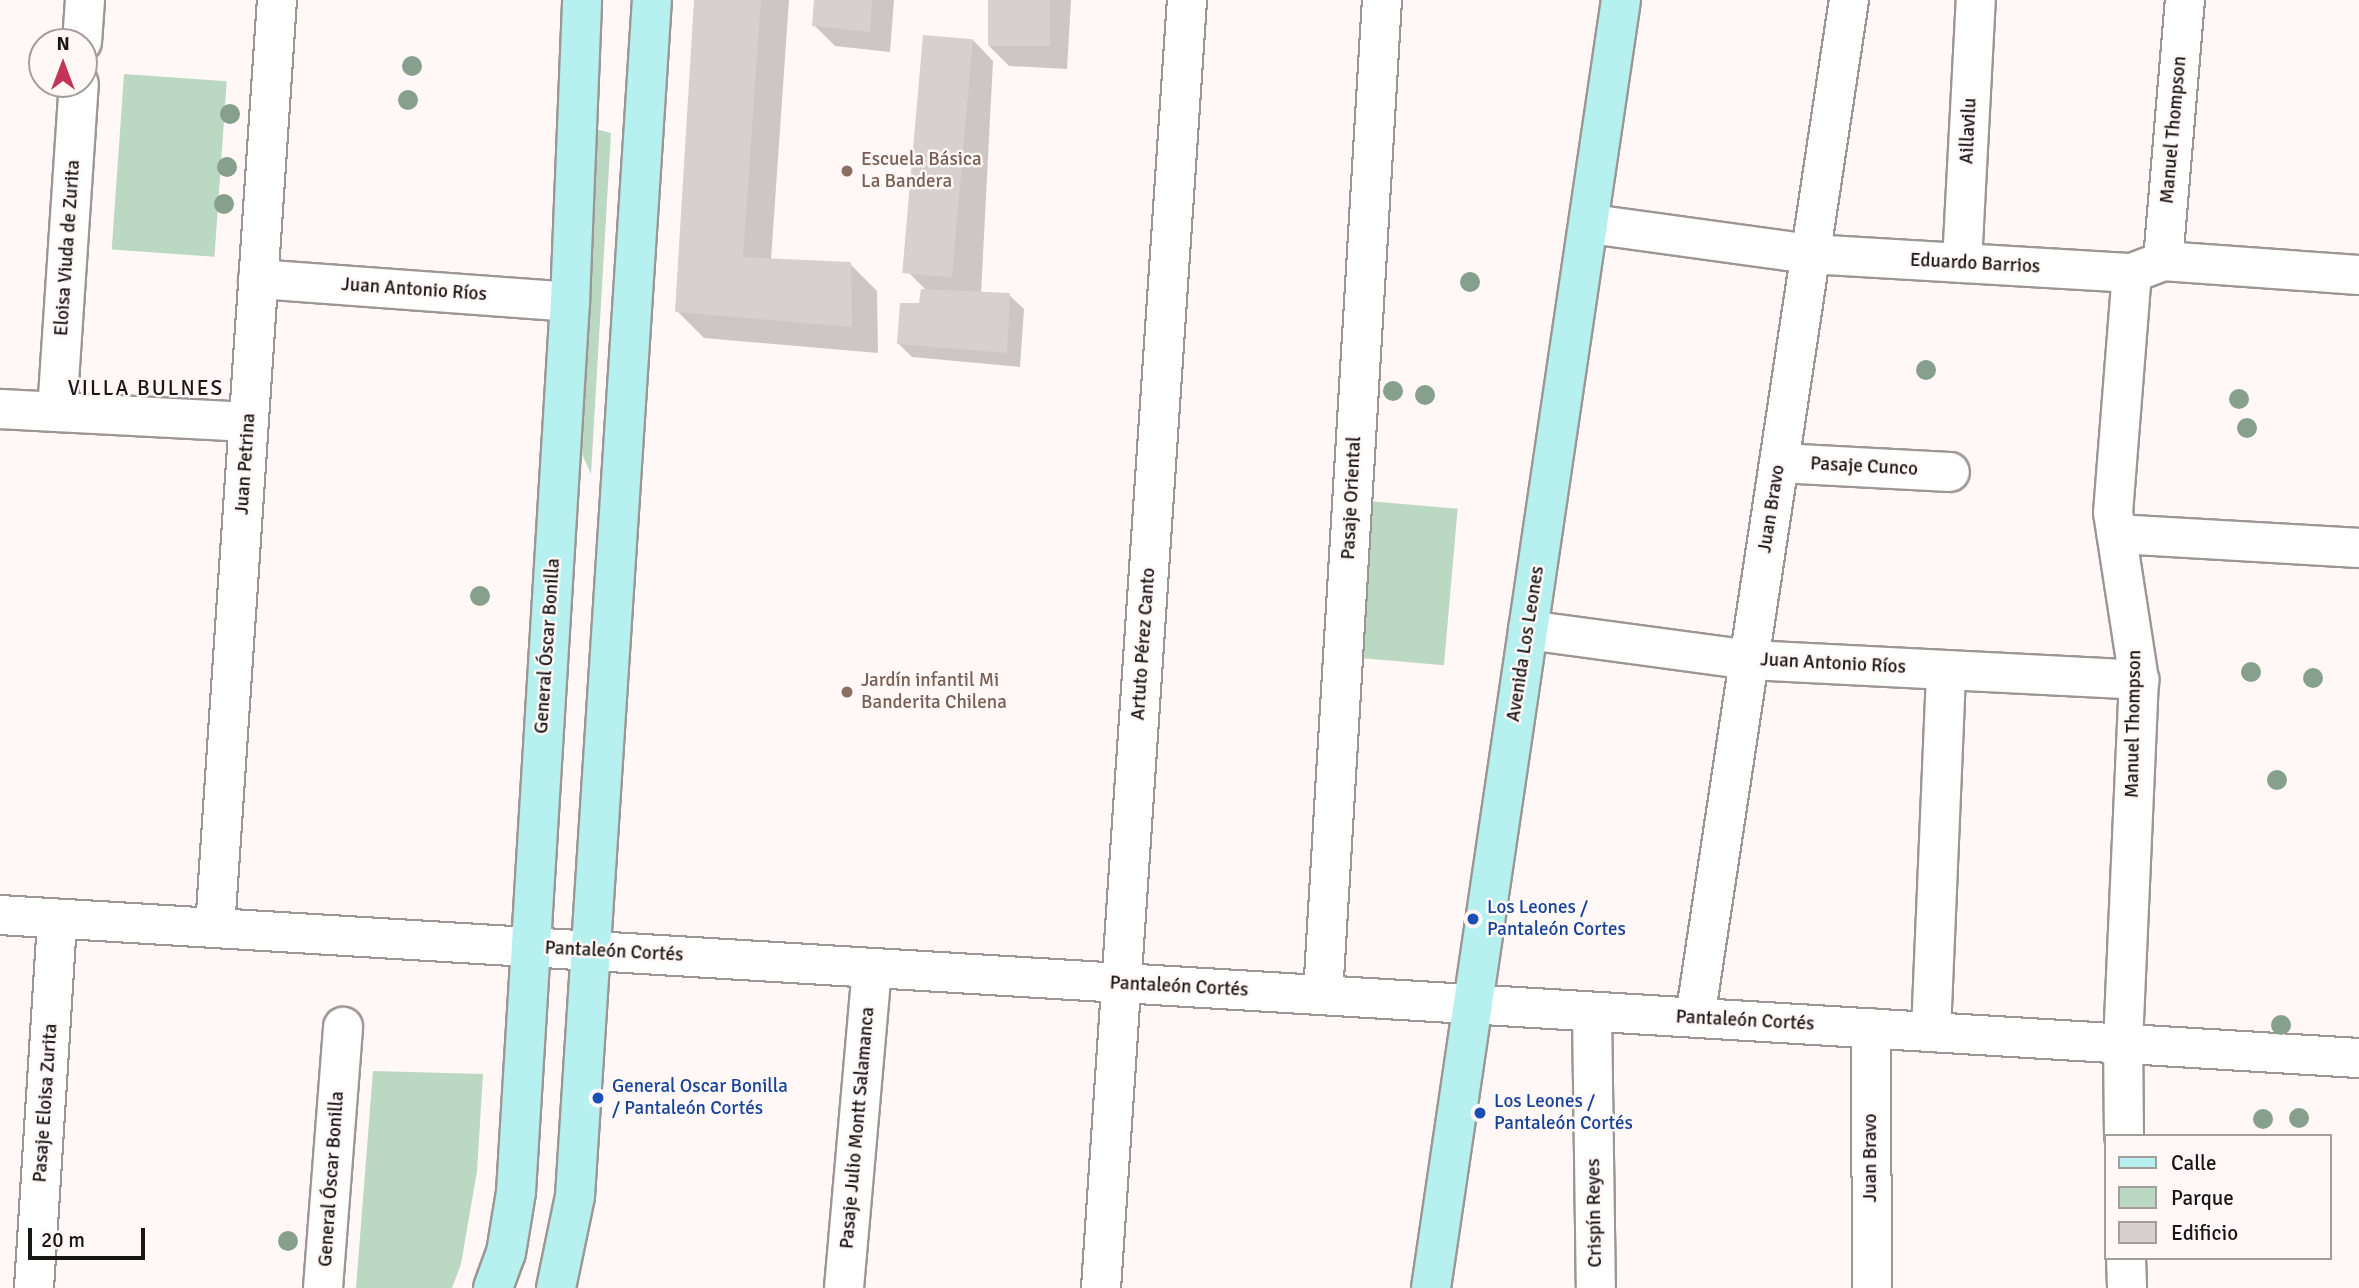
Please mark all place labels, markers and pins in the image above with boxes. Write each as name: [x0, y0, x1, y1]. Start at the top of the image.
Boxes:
place label: Escuela Básica La Bandera: [861, 149, 982, 193]
marker: Escuela Básica La Bandera: [839, 163, 855, 179]
place label: Jardín infantil Mi Banderita Chilena: [861, 670, 1007, 714]
marker: Jardín infantil Mi Banderita Chilena: [839, 684, 855, 700]
place label: Los Leones / Pantaleón Cortes: [1487, 897, 1626, 941]
marker: Los Leones / Pantaleón Cortes: [1465, 911, 1481, 927]
place label: General Oscar Bonilla / Pantaleón Cortés: [612, 1076, 788, 1120]
marker: General Oscar Bonilla / Pantaleón Cortés: [590, 1090, 606, 1106]
place label: Los Leones / Pantaleón Cortés: [1494, 1091, 1633, 1135]
marker: Los Leones / Pantaleón Cortés: [1472, 1105, 1488, 1121]

